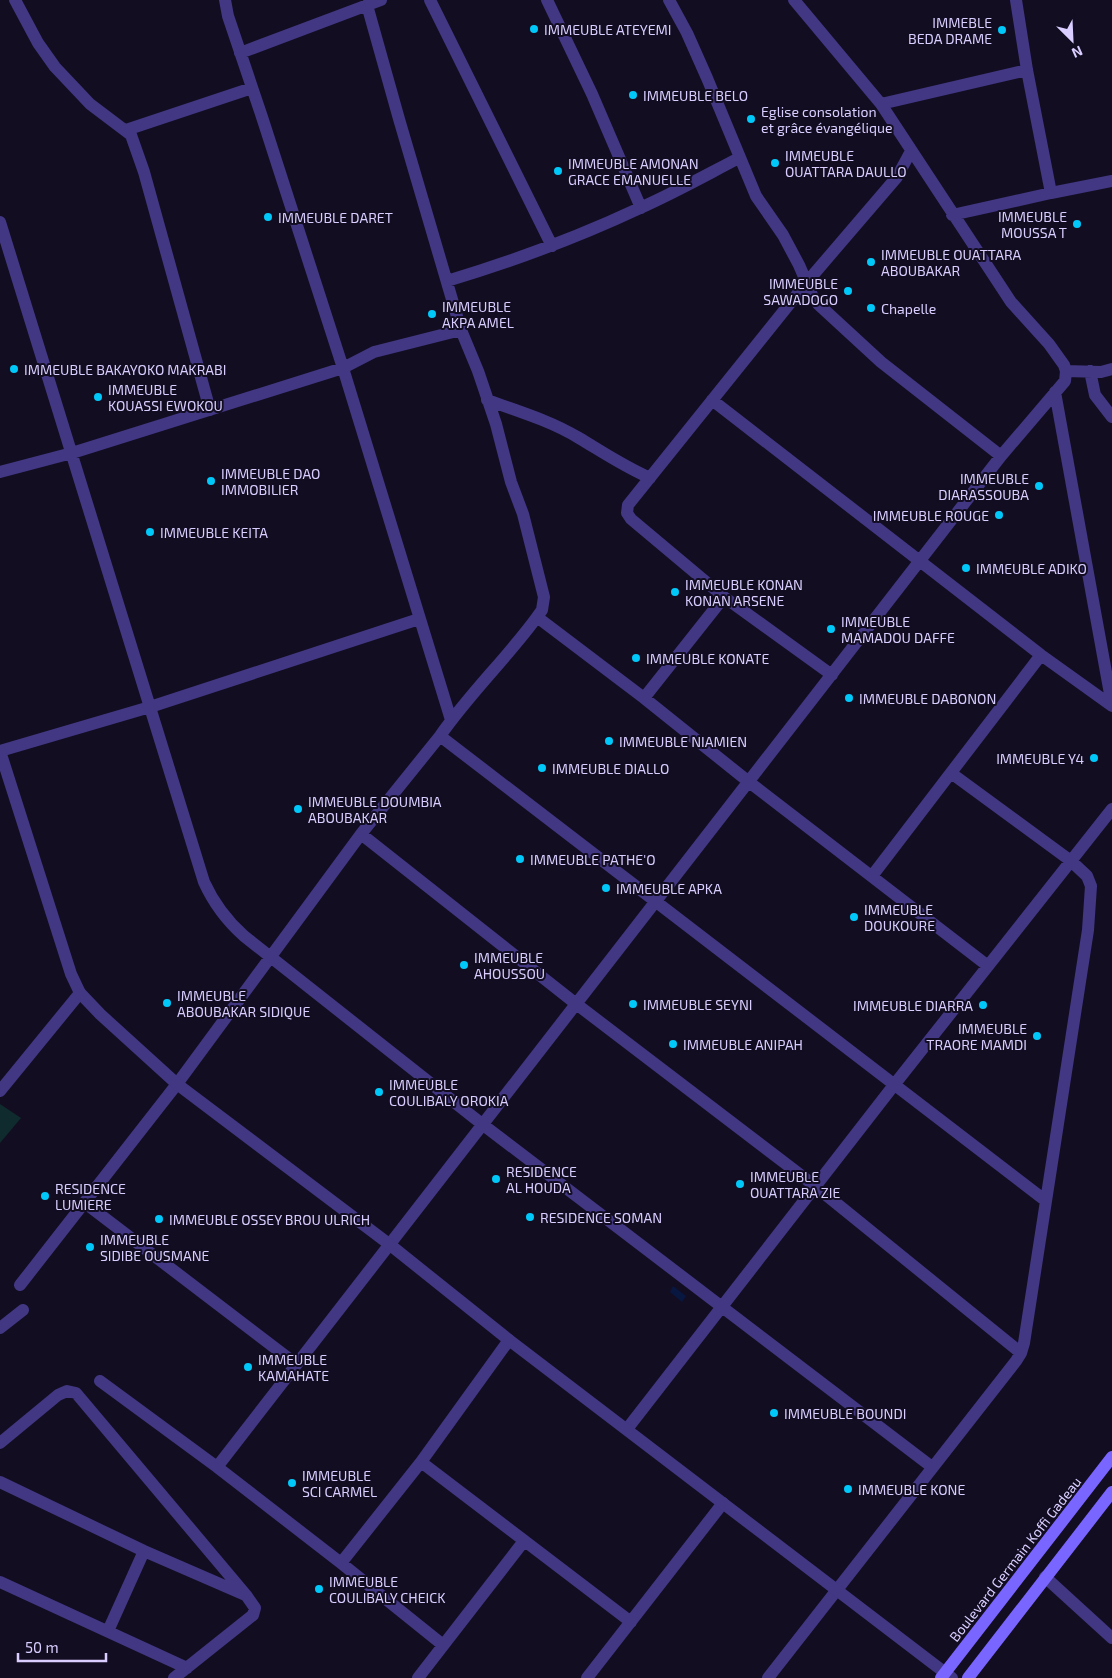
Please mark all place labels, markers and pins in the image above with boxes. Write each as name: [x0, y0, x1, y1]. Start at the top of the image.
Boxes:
place label: IMMEBLE BEDA DRAME: [908, 14, 992, 47]
place label: IMMEUBLE ATEYEMI: [544, 21, 671, 38]
marker: IMMEUBLE ATEYEMI: [528, 23, 540, 35]
marker: IMMEBLE BEDA DRAME: [996, 24, 1008, 36]
place label: IMMEUBLE BELO: [643, 87, 748, 104]
marker: IMMEUBLE BELO: [627, 89, 639, 101]
place label: Eglise consolation et grâce évangélique: [761, 103, 893, 136]
marker: Eglise consolation et grâce évangélique: [745, 113, 757, 125]
place label: IMMEUBLE OUATTARA DAULLO: [785, 147, 907, 180]
place label: IMMEUBLE AMONAN GRACE EMANUELLE: [568, 155, 699, 188]
marker: IMMEUBLE OUATTARA DAULLO: [769, 157, 781, 169]
marker: IMMEUBLE AMONAN GRACE EMANUELLE: [552, 165, 564, 177]
place label: IMMEUBLE MOUSSA T: [998, 208, 1067, 241]
place label: IMMEUBLE DARET: [278, 209, 393, 226]
marker: IMMEUBLE DARET: [262, 211, 274, 223]
marker: IMMEUBLE MOUSSA T: [1071, 218, 1083, 230]
place label: IMMEUBLE OUATTARA ABOUBAKAR: [881, 246, 1022, 279]
marker: IMMEUBLE OUATTARA ABOUBAKAR: [865, 256, 877, 268]
place label: IMMEUBLE SAWADOGO: [763, 275, 838, 308]
marker: IMMEUBLE SAWADOGO: [842, 285, 854, 297]
place label: IMMEUBLE AKPA AMEL: [442, 298, 514, 331]
place label: Chapelle: [881, 300, 936, 317]
marker: Chapelle: [865, 302, 877, 314]
marker: IMMEUBLE AKPA AMEL: [426, 308, 438, 320]
place label: IMMEUBLE BAKAYOKO MAKRABI: [24, 361, 226, 378]
marker: IMMEUBLE BAKAYOKO MAKRABI: [8, 363, 20, 375]
place label: IMMEUBLE KOUASSI EWOKOU: [108, 381, 223, 414]
marker: IMMEUBLE KOUASSI EWOKOU: [92, 391, 104, 403]
place label: IMMEUBLE DAO IMMOBILIER: [221, 465, 320, 498]
place label: IMMEUBLE DIARASSOUBA: [938, 470, 1029, 503]
marker: IMMEUBLE DAO IMMOBILIER: [205, 475, 217, 487]
marker: IMMEUBLE DIARASSOUBA: [1033, 480, 1045, 492]
place label: IMMEUBLE ROUGE: [873, 507, 989, 524]
marker: IMMEUBLE ROUGE: [993, 509, 1005, 521]
place label: IMMEUBLE KEITA: [160, 524, 268, 541]
marker: IMMEUBLE KEITA: [144, 526, 156, 538]
place label: IMMEUBLE ADIKO: [976, 560, 1087, 577]
marker: IMMEUBLE ADIKO: [960, 562, 972, 574]
place label: IMMEUBLE KONAN KONAN ARSENE: [685, 576, 803, 609]
marker: IMMEUBLE KONAN KONAN ARSENE: [669, 586, 681, 598]
place label: IMMEUBLE MAMADOU DAFFE: [841, 613, 955, 646]
marker: IMMEUBLE MAMADOU DAFFE: [825, 623, 837, 635]
place label: IMMEUBLE KONATE: [646, 650, 769, 667]
marker: IMMEUBLE KONATE: [630, 652, 642, 664]
place label: IMMEUBLE DABONON: [859, 690, 996, 707]
marker: IMMEUBLE DABONON: [843, 692, 855, 704]
place label: IMMEUBLE NIAMIEN: [619, 733, 747, 750]
marker: IMMEUBLE NIAMIEN: [603, 735, 615, 747]
place label: IMMEUBLE Y4: [996, 750, 1084, 767]
marker: IMMEUBLE Y4: [1088, 752, 1100, 764]
place label: IMMEUBLE DIALLO: [552, 760, 669, 777]
marker: IMMEUBLE DIALLO: [536, 762, 548, 774]
place label: IMMEUBLE DOUMBIA ABOUBAKAR: [308, 793, 442, 826]
marker: IMMEUBLE DOUMBIA ABOUBAKAR: [292, 803, 304, 815]
place label: IMMEUBLE PATHE'O: [530, 851, 655, 868]
marker: IMMEUBLE PATHE'O: [514, 853, 526, 865]
place label: IMMEUBLE APKA: [616, 880, 722, 897]
marker: IMMEUBLE APKA: [600, 882, 612, 894]
place label: IMMEUBLE DOUKOURE: [864, 901, 935, 934]
marker: IMMEUBLE DOUKOURE: [848, 911, 860, 923]
place label: IMMEUBLE AHOUSSOU: [474, 949, 545, 982]
marker: IMMEUBLE AHOUSSOU: [458, 959, 470, 971]
place label: IMMEUBLE ABOUBAKAR SIDIQUE: [177, 987, 310, 1020]
place label: IMMEUBLE SEYNI: [643, 996, 752, 1013]
marker: IMMEUBLE ABOUBAKAR SIDIQUE: [161, 997, 173, 1009]
place label: IMMEUBLE DIARRA: [853, 997, 973, 1014]
marker: IMMEUBLE SEYNI: [627, 998, 639, 1010]
marker: IMMEUBLE DIARRA: [977, 999, 989, 1011]
place label: IMMEUBLE TRAORE MAMDI: [926, 1020, 1027, 1053]
marker: IMMEUBLE TRAORE MAMDI: [1031, 1030, 1043, 1042]
place label: IMMEUBLE ANIPAH: [683, 1036, 803, 1053]
marker: IMMEUBLE ANIPAH: [667, 1038, 679, 1050]
place label: IMMEUBLE COULIBALY OROKIA: [389, 1076, 509, 1109]
marker: IMMEUBLE COULIBALY OROKIA: [373, 1086, 385, 1098]
place label: RESIDENCE AL HOUDA: [506, 1163, 577, 1196]
place label: IMMEUBLE OUATTARA ZIE: [750, 1168, 840, 1201]
marker: RESIDENCE AL HOUDA: [490, 1173, 502, 1185]
marker: IMMEUBLE OUATTARA ZIE: [734, 1178, 746, 1190]
place label: RESIDENCE LUMIERE: [55, 1180, 126, 1213]
marker: RESIDENCE LUMIERE: [39, 1190, 51, 1202]
place label: RESIDENCE SOMAN: [540, 1209, 662, 1226]
place label: IMMEUBLE OSSEY BROU ULRICH: [169, 1211, 370, 1228]
marker: RESIDENCE SOMAN: [524, 1211, 536, 1223]
marker: IMMEUBLE OSSEY BROU ULRICH: [153, 1213, 165, 1225]
place label: IMMEUBLE SIDIBE OUSMANE: [100, 1231, 210, 1264]
marker: IMMEUBLE SIDIBE OUSMANE: [84, 1241, 96, 1253]
place label: IMMEUBLE KAMAHATE: [258, 1351, 329, 1384]
marker: IMMEUBLE KAMAHATE: [242, 1361, 254, 1373]
place label: IMMEUBLE BOUNDI: [784, 1405, 906, 1422]
marker: IMMEUBLE BOUNDI: [768, 1407, 780, 1419]
place label: IMMEUBLE SCI CARMEL: [302, 1467, 377, 1500]
marker: IMMEUBLE SCI CARMEL: [286, 1477, 298, 1489]
place label: IMMEUBLE KONE: [858, 1481, 965, 1498]
marker: IMMEUBLE KONE: [842, 1483, 854, 1495]
place label: IMMEUBLE COULIBALY CHEICK: [329, 1573, 446, 1606]
marker: IMMEUBLE COULIBALY CHEICK: [313, 1583, 325, 1595]

